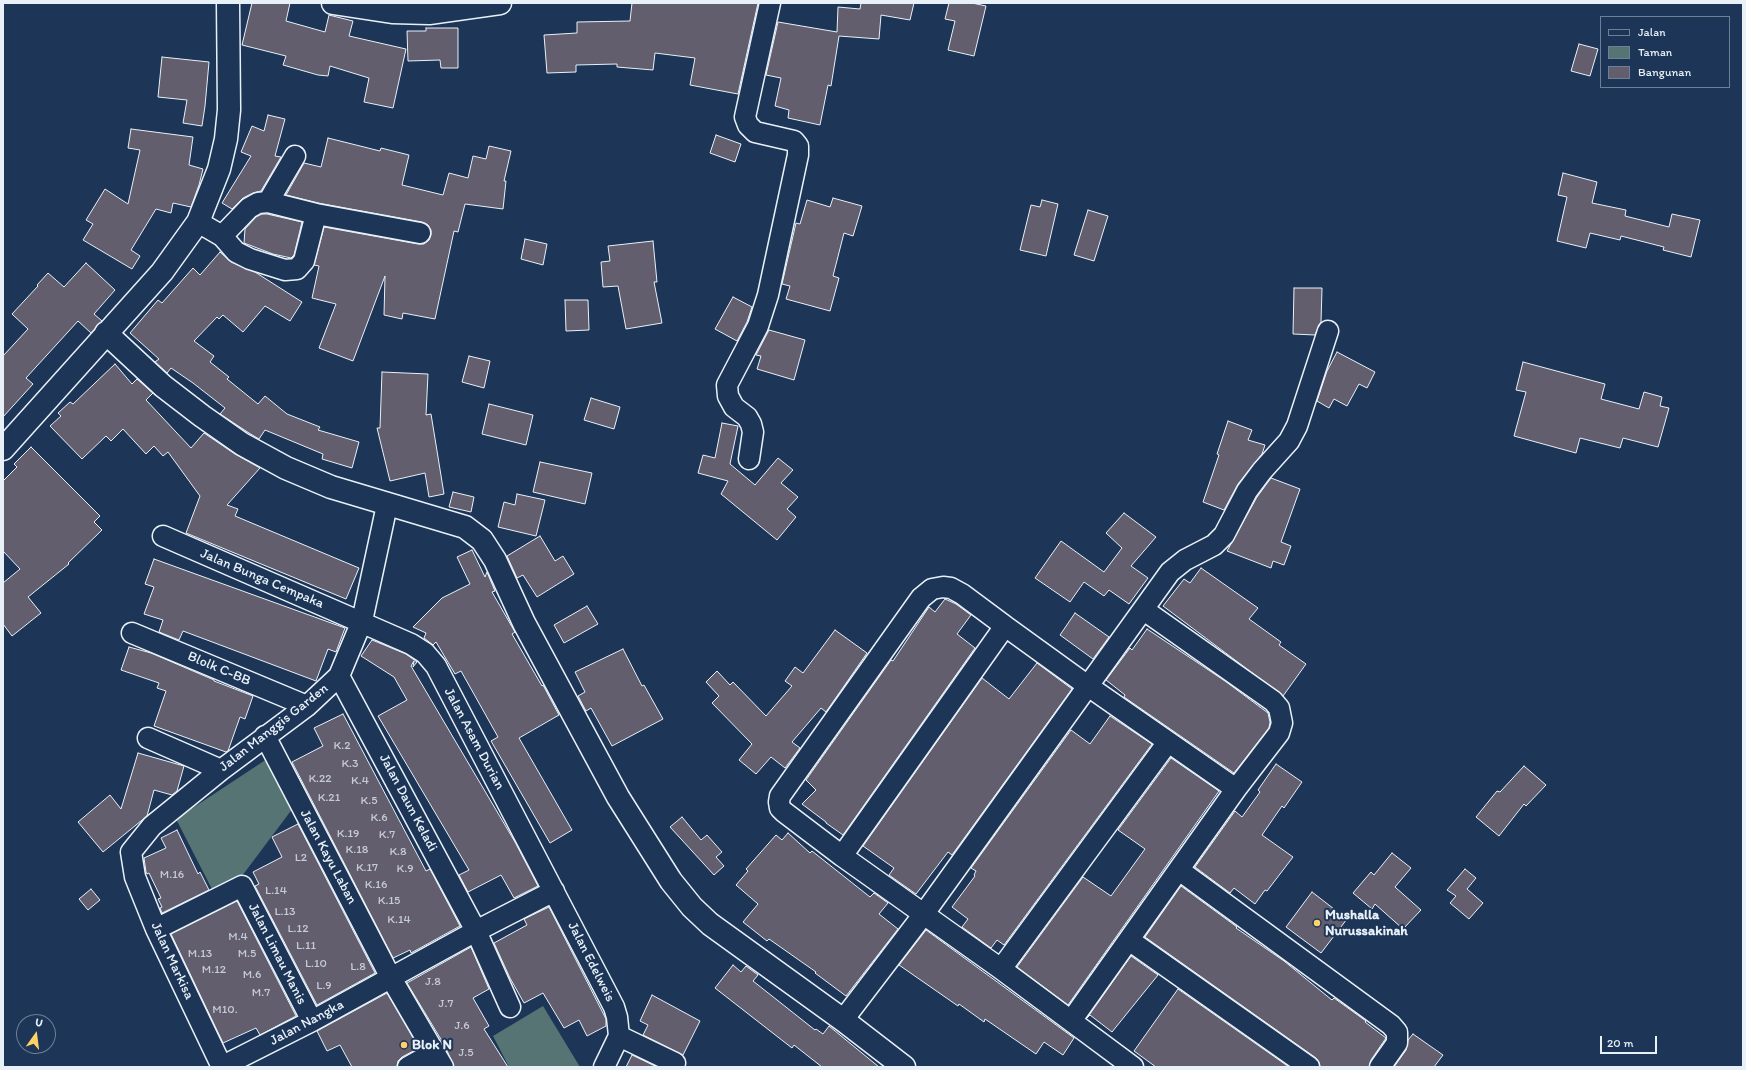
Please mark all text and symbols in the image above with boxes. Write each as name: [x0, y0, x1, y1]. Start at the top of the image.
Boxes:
legend: [1600, 16, 1730, 88]
text: Jalan: [1638, 25, 1666, 39]
text: Taman: [1638, 45, 1672, 59]
text: Bangunan: [1638, 65, 1691, 79]
street label: Jalan Bunga Cempaka: [198, 545, 326, 613]
street label: Blolk C-BB: [185, 648, 253, 690]
street label: Jalan Manggis Garden: [216, 680, 332, 776]
street label: Jalan Asam Durian: [440, 685, 508, 793]
house number: K.2: [334, 739, 350, 753]
street label: Jalan Daun Keladi: [375, 751, 441, 855]
house number: K.3: [341, 757, 359, 771]
house number: K.22: [308, 772, 332, 786]
house number: K.4: [351, 774, 369, 788]
house number: K.21: [318, 791, 340, 805]
house number: K.5: [361, 794, 377, 808]
street label: Jalan Kayu Laban: [296, 807, 360, 907]
house number: K.6: [371, 811, 387, 825]
house number: K.19: [337, 827, 359, 841]
house number: K.7: [379, 828, 395, 842]
house number: K.18: [346, 843, 368, 857]
house number: K.8: [389, 845, 407, 859]
house number: L2: [295, 851, 307, 865]
house number: K.17: [356, 861, 378, 875]
house number: K.9: [397, 862, 413, 876]
house number: M.16: [160, 868, 184, 882]
house number: K.16: [365, 878, 387, 892]
house number: L.14: [265, 884, 287, 898]
house number: K.15: [378, 894, 400, 908]
street label: Jalan Limau Manis: [244, 900, 310, 1008]
house number: L.13: [274, 905, 296, 919]
place label: Mushalla Nurussakinah: [1325, 907, 1408, 940]
house number: K.14: [387, 913, 411, 927]
marker: Mushalla Nurussakinah: [1312, 918, 1322, 928]
street label: Jalan Edelweis: [564, 919, 618, 1005]
street label: Jalan Markisa: [147, 920, 197, 1002]
house number: L.12: [288, 922, 308, 936]
house number: M.4: [228, 930, 248, 944]
house number: L.11: [296, 939, 316, 953]
house number: M.13: [188, 947, 212, 961]
house number: M.5: [238, 947, 256, 961]
house number: L.10: [305, 957, 327, 971]
house number: L.8: [350, 960, 366, 974]
house number: M.12: [202, 963, 226, 977]
house number: M.6: [243, 968, 261, 982]
house number: J.8: [425, 975, 441, 989]
house number: L.9: [316, 979, 332, 993]
house number: M.7: [252, 986, 270, 1000]
street label: Jalan Nangka: [267, 997, 347, 1049]
house number: J.7: [439, 997, 453, 1011]
house number: M10.: [212, 1003, 238, 1017]
north arrow: [16, 1014, 56, 1054]
text: U: [34, 1016, 44, 1030]
house number: J.6: [454, 1019, 470, 1033]
scale bar: [1602, 1028, 1659, 1054]
text: 20 m: [1607, 1036, 1634, 1050]
place label: Blok N: [412, 1037, 452, 1053]
marker: Blok N: [399, 1040, 409, 1050]
house number: J.5: [458, 1046, 474, 1060]

